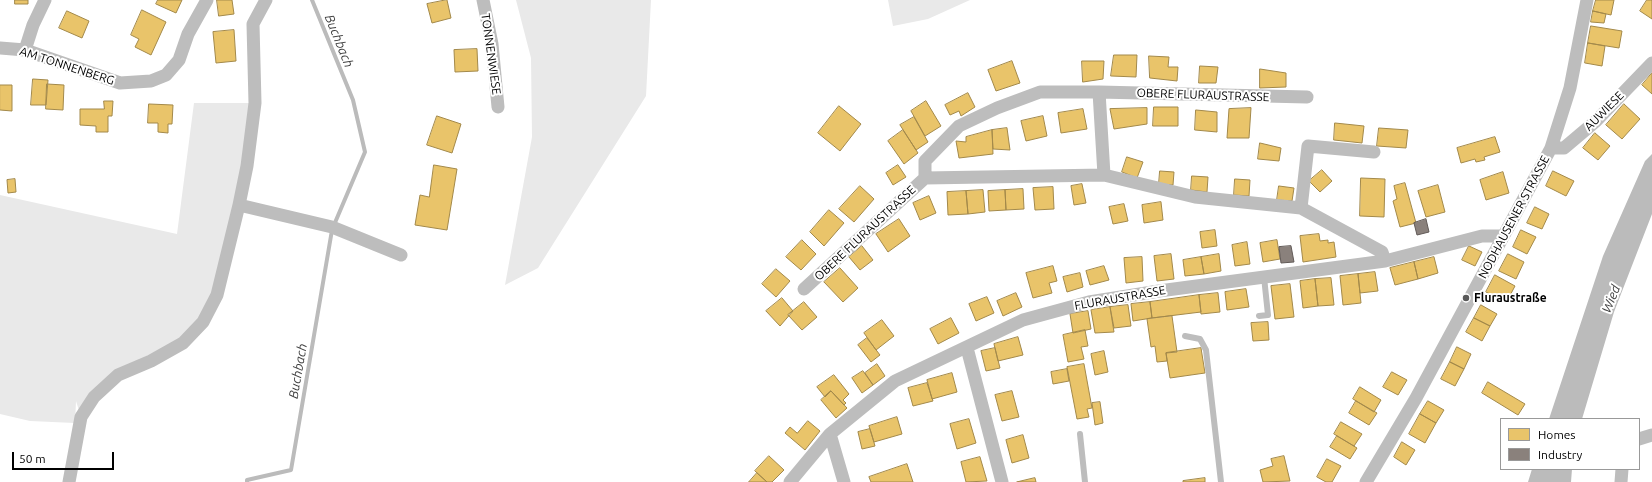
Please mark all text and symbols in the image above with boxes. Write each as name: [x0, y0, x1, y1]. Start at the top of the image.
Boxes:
water label: Buchbach: [321, 12, 357, 70]
street label: TONNENWIESE: [478, 12, 504, 96]
street label: AM TONNENBERG: [18, 44, 116, 88]
street label: OBERE FLURAUSTRASSE: [1136, 85, 1270, 105]
street label: AUWIESE: [1581, 88, 1627, 134]
street label: NODHAUSENER STRASSE: [1475, 153, 1553, 281]
street label: OBERE FLURAUSTRASSE: [811, 182, 919, 284]
street label: FLURAUSTRASSE: [1073, 283, 1167, 313]
water label: Wied: [1598, 283, 1624, 315]
place label: Fluraustraße: [1474, 291, 1547, 305]
marker: Fluraustraße: [1461, 293, 1471, 303]
water label: Buchbach: [285, 342, 311, 400]
legend: [1500, 418, 1640, 470]
text: Homes: [1538, 428, 1576, 441]
scale bar: [14, 444, 116, 470]
text: Industry: [1538, 448, 1582, 461]
text: 50 m: [19, 452, 46, 465]

